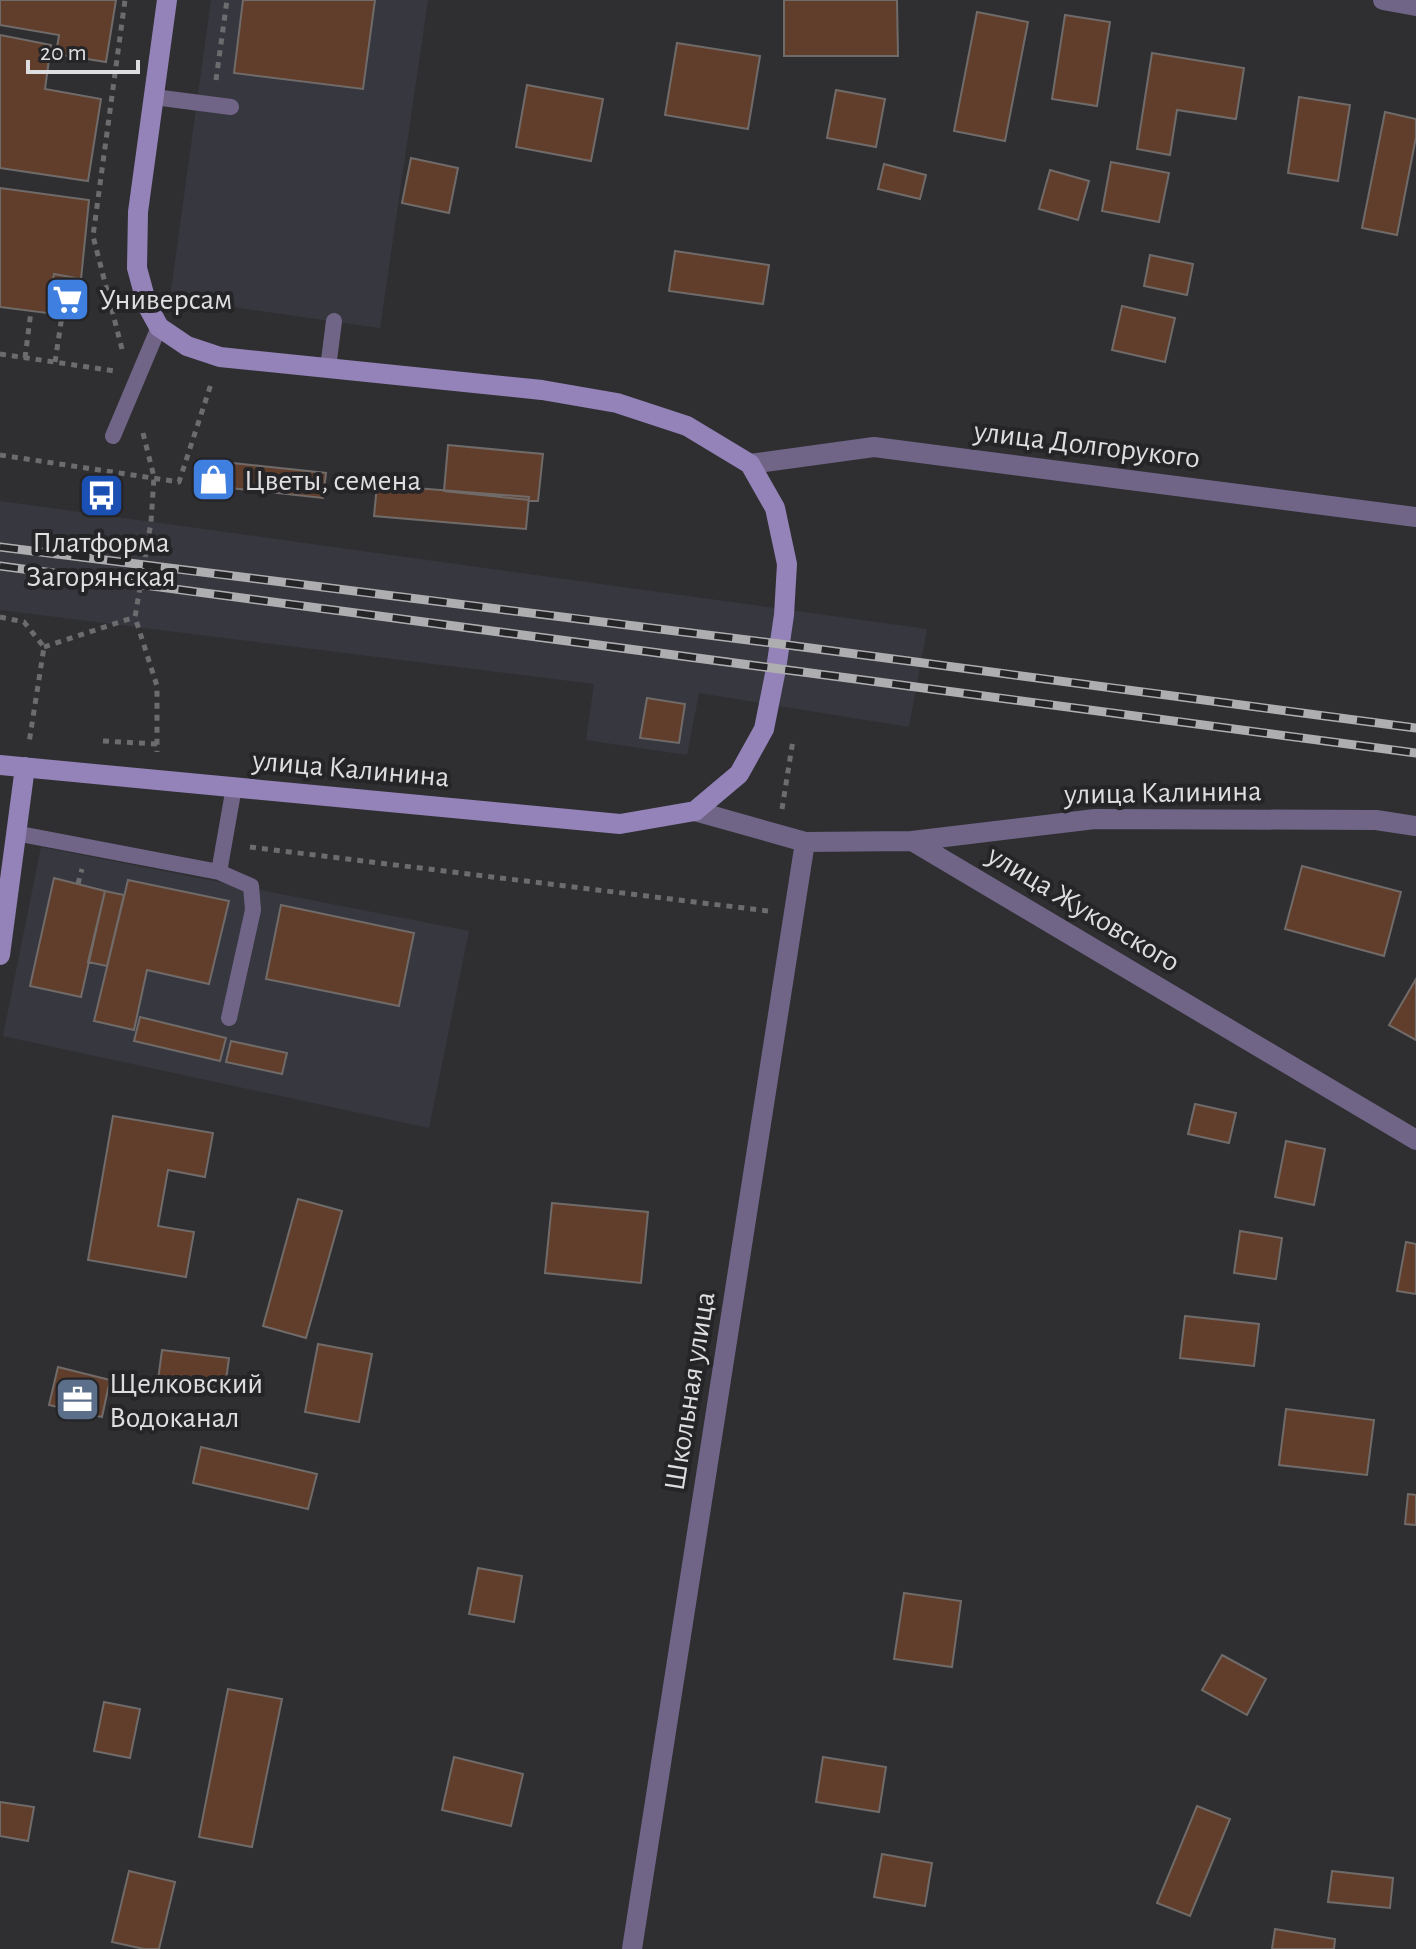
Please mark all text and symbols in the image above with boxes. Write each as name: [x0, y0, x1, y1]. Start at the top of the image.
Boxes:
scale bar: [28, 24, 138, 74]
text: 20 m: [40, 41, 87, 65]
supermarket icon: Универсам: [44, 275, 92, 323]
place label: Универсам: [99, 285, 233, 315]
street label: улица Долгорукого: [971, 416, 1202, 474]
shop icon: Цветы, семена: [189, 456, 237, 504]
place label: Цветы, семена: [244, 466, 421, 496]
bus stop icon: Платформа Загорянская: [77, 472, 125, 520]
place label: Платформа Загорянская: [26, 528, 176, 592]
street label: улица Калинина: [250, 745, 451, 793]
street label: улица Калинина: [1063, 776, 1262, 810]
street label: улица Жуковского: [981, 839, 1185, 978]
street label: Школьная улица: [659, 1289, 721, 1493]
place label: Щелковский Водоканал: [109, 1369, 263, 1433]
office icon: Щелковский Водоканал: [54, 1376, 102, 1424]

